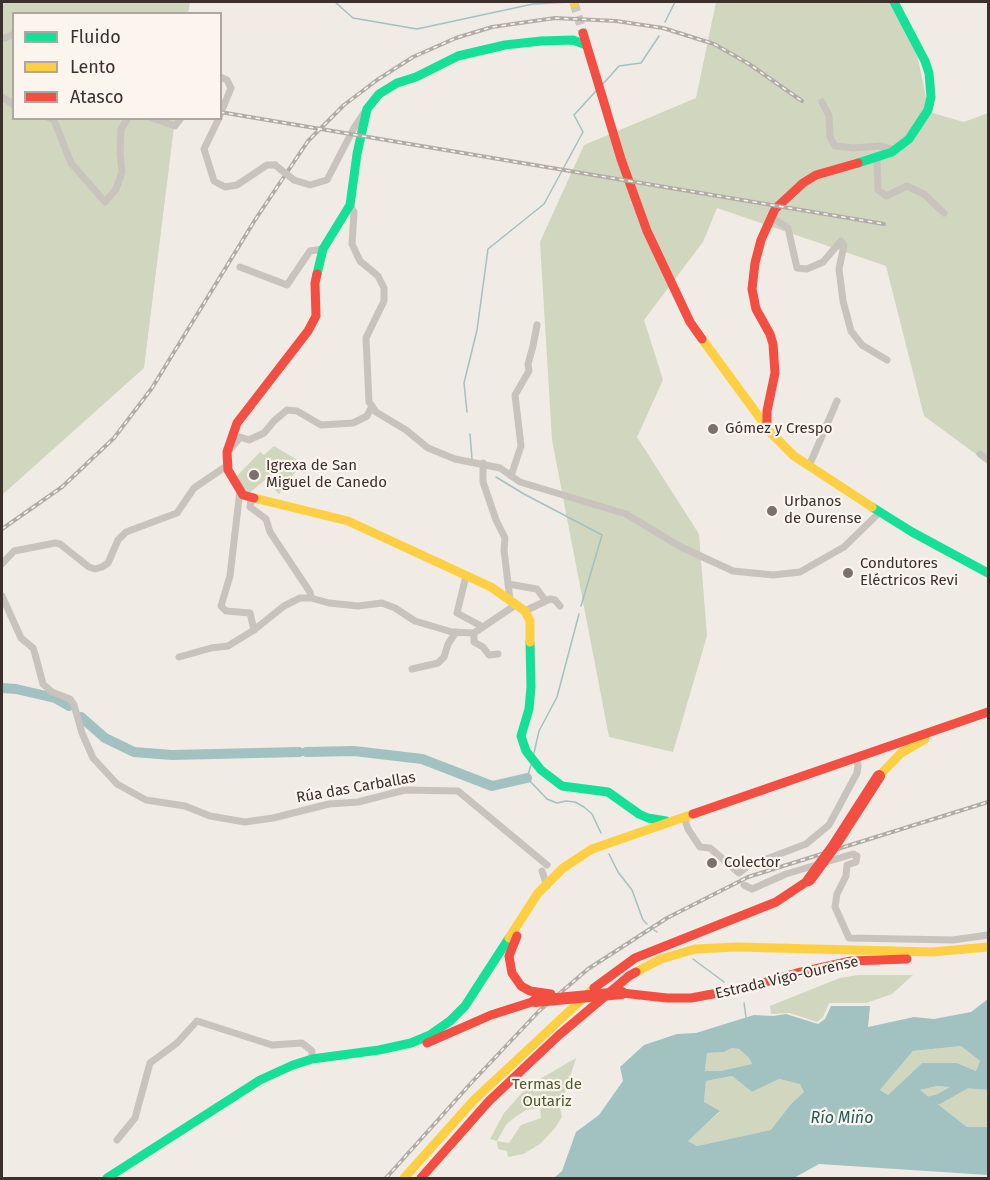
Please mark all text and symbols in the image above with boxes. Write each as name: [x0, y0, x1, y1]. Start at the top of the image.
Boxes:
legend: [12, 12, 222, 120]
text: Fluido: [70, 26, 121, 48]
text: Lento: [70, 56, 116, 78]
text: Atasco: [70, 86, 123, 108]
place label: Gómez y Crespo: [725, 420, 832, 438]
marker: Gómez y Crespo: [706, 422, 720, 436]
place label: Igrexa de San Miguel de Canedo: [266, 457, 387, 492]
marker: Igrexa de San Miguel de Canedo: [247, 468, 261, 482]
place label: Urbanos de Ourense: [784, 493, 862, 528]
marker: Urbanos de Ourense: [765, 504, 779, 518]
place label: Condutores Eléctricos Revi: [860, 555, 958, 590]
marker: Condutores Eléctricos Revi: [841, 566, 855, 580]
street label: Rúa das Carballas: [295, 769, 417, 807]
place label: Colector: [724, 854, 780, 872]
marker: Colector: [705, 856, 719, 870]
street label: Estrada Vigo-Ourense: [714, 953, 860, 1003]
park label: Termas de Outariz: [512, 1076, 582, 1111]
water label: Río Miño: [811, 1109, 873, 1129]

